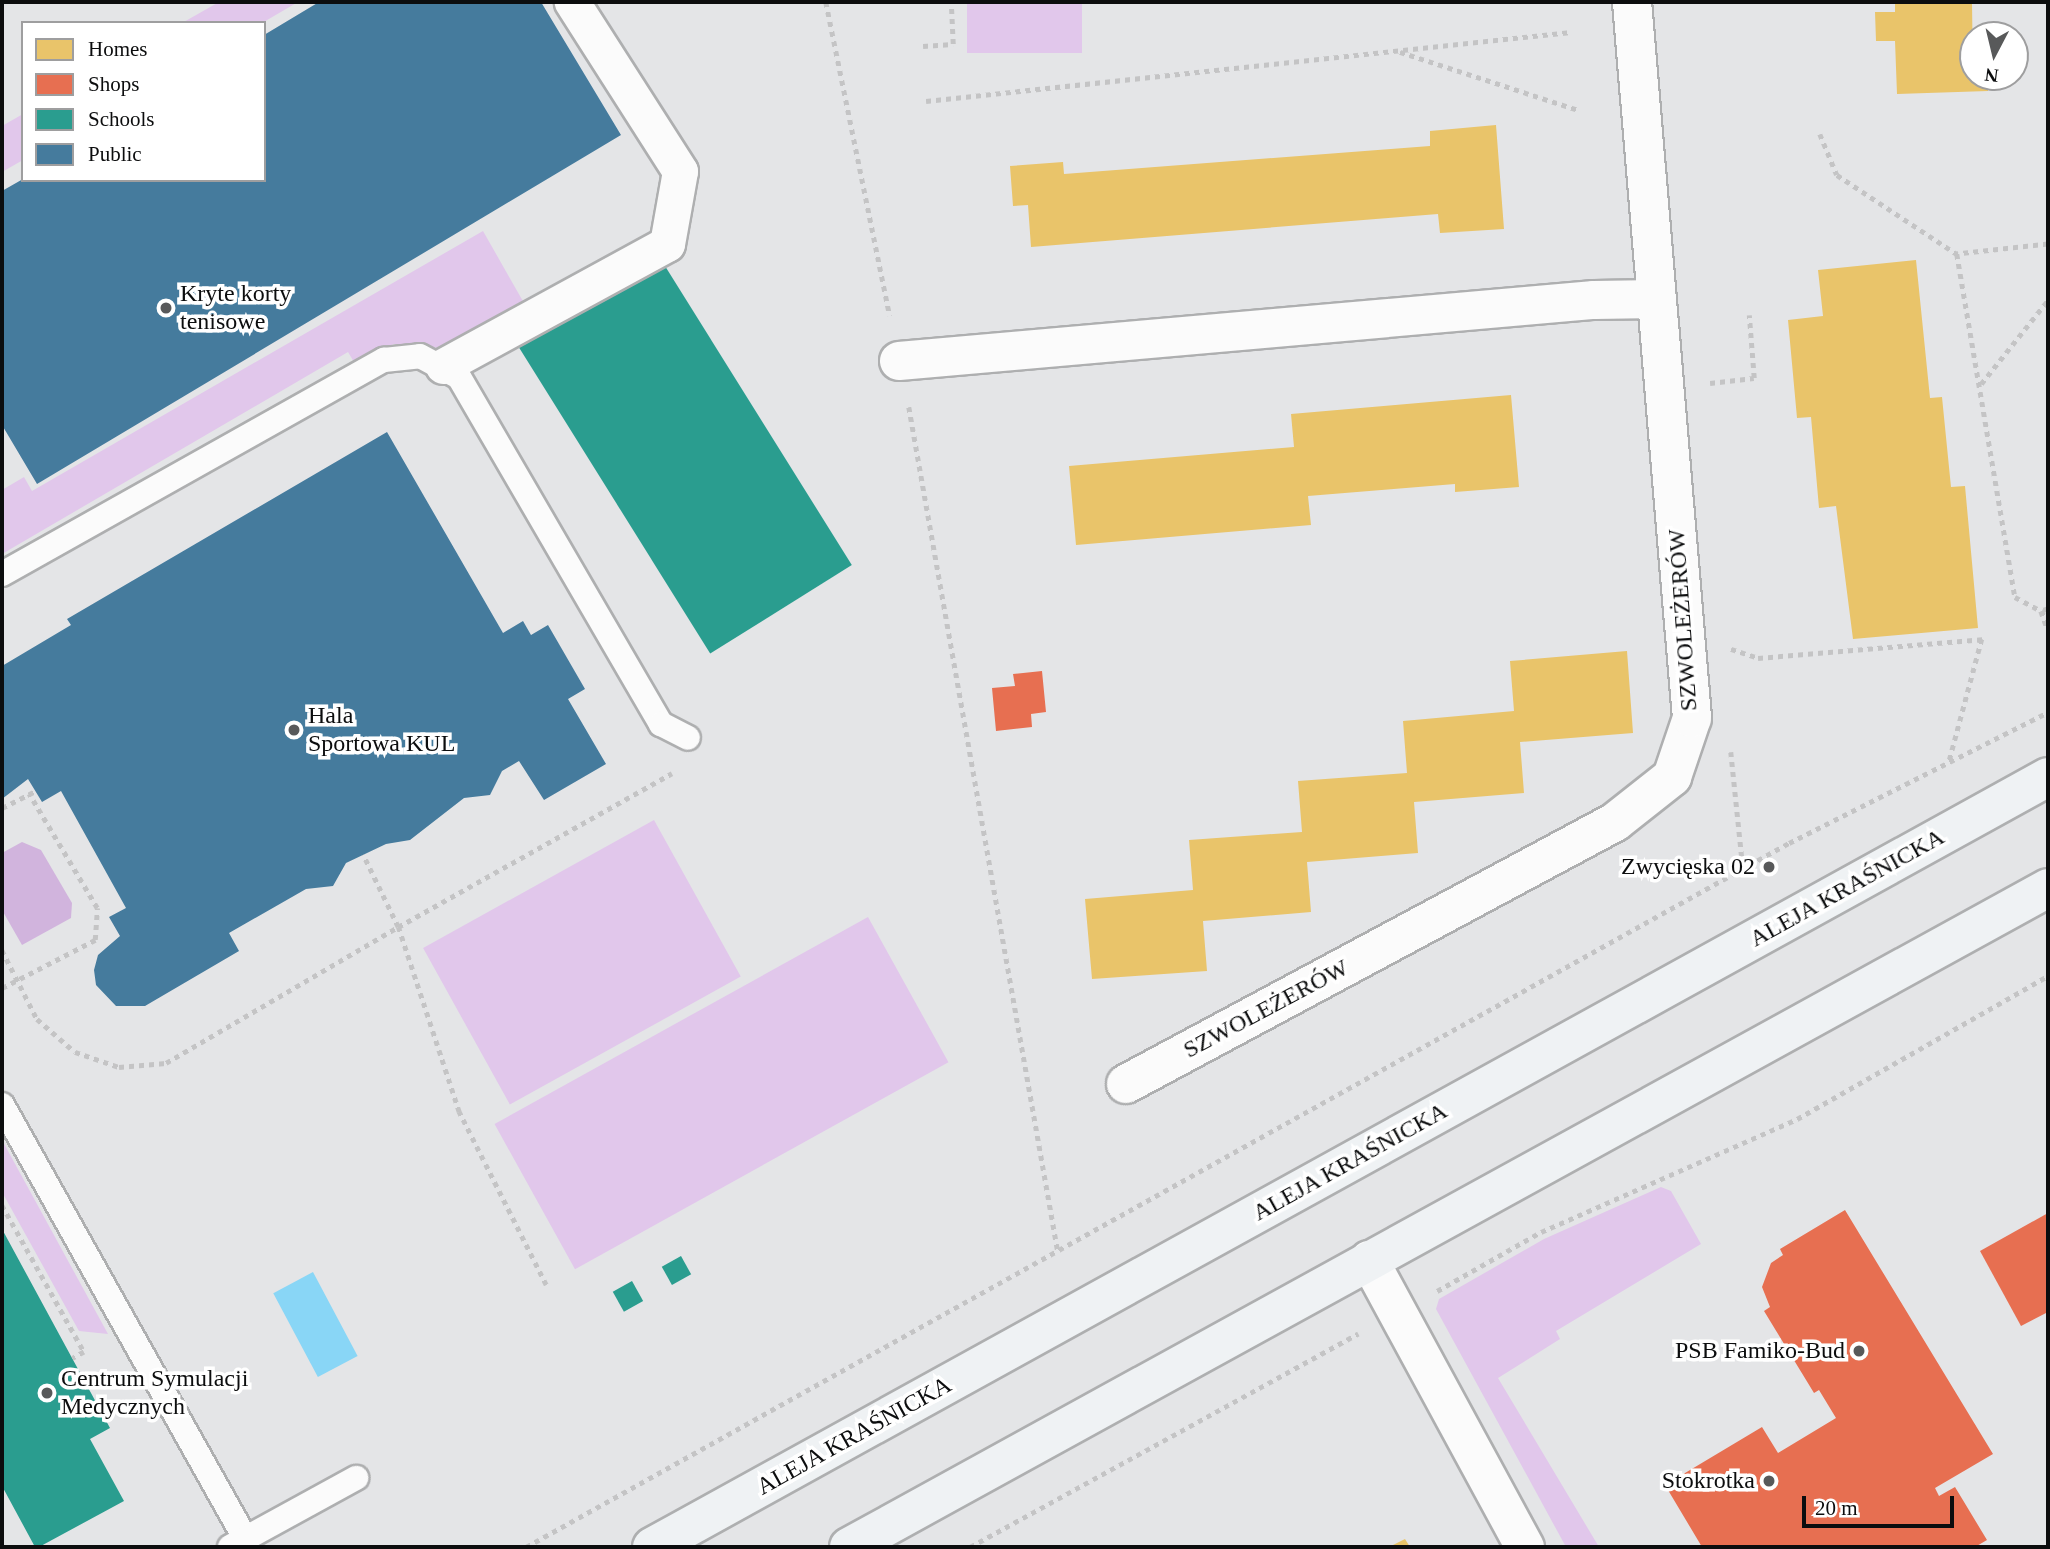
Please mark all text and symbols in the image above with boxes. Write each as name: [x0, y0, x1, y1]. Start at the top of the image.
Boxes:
legend: [21, 21, 266, 182]
north arrow: [1959, 21, 2029, 91]
text: Homes: [88, 37, 148, 61]
text: N: [1984, 64, 2000, 87]
text: Shops: [88, 72, 139, 96]
text: Schools: [88, 107, 155, 131]
text: Public: [88, 142, 142, 166]
place label: Kryte korty tenisowe: [180, 280, 291, 336]
marker: Kryte korty tenisowe: [158, 300, 174, 316]
street label: SZWOLEŻERÓW: [1662, 528, 1704, 712]
place label: Hala Sportowa KUL: [308, 702, 455, 758]
marker: Hala Sportowa KUL: [286, 722, 302, 738]
street label: ALEJA KRAŚNICKA: [1744, 822, 1950, 954]
place label: Zwycięska 02: [1621, 853, 1755, 881]
marker: Zwycięska 02: [1761, 859, 1777, 875]
street label: SZWOLEŻERÓW: [1179, 953, 1353, 1065]
street label: ALEJA KRAŚNICKA: [1247, 1096, 1453, 1228]
place label: PSB Famiko-Bud: [1675, 1337, 1845, 1365]
marker: PSB Famiko-Bud: [1851, 1343, 1867, 1359]
place label: Centrum Symulacji Medycznych: [61, 1365, 248, 1421]
street label: ALEJA KRAŚNICKA: [751, 1370, 957, 1502]
marker: Centrum Symulacji Medycznych: [39, 1385, 55, 1401]
place label: Stokrotka: [1662, 1467, 1755, 1495]
marker: Stokrotka: [1761, 1473, 1777, 1489]
scale bar: [1805, 1482, 1957, 1526]
text: 20 m: [1815, 1496, 1858, 1520]

